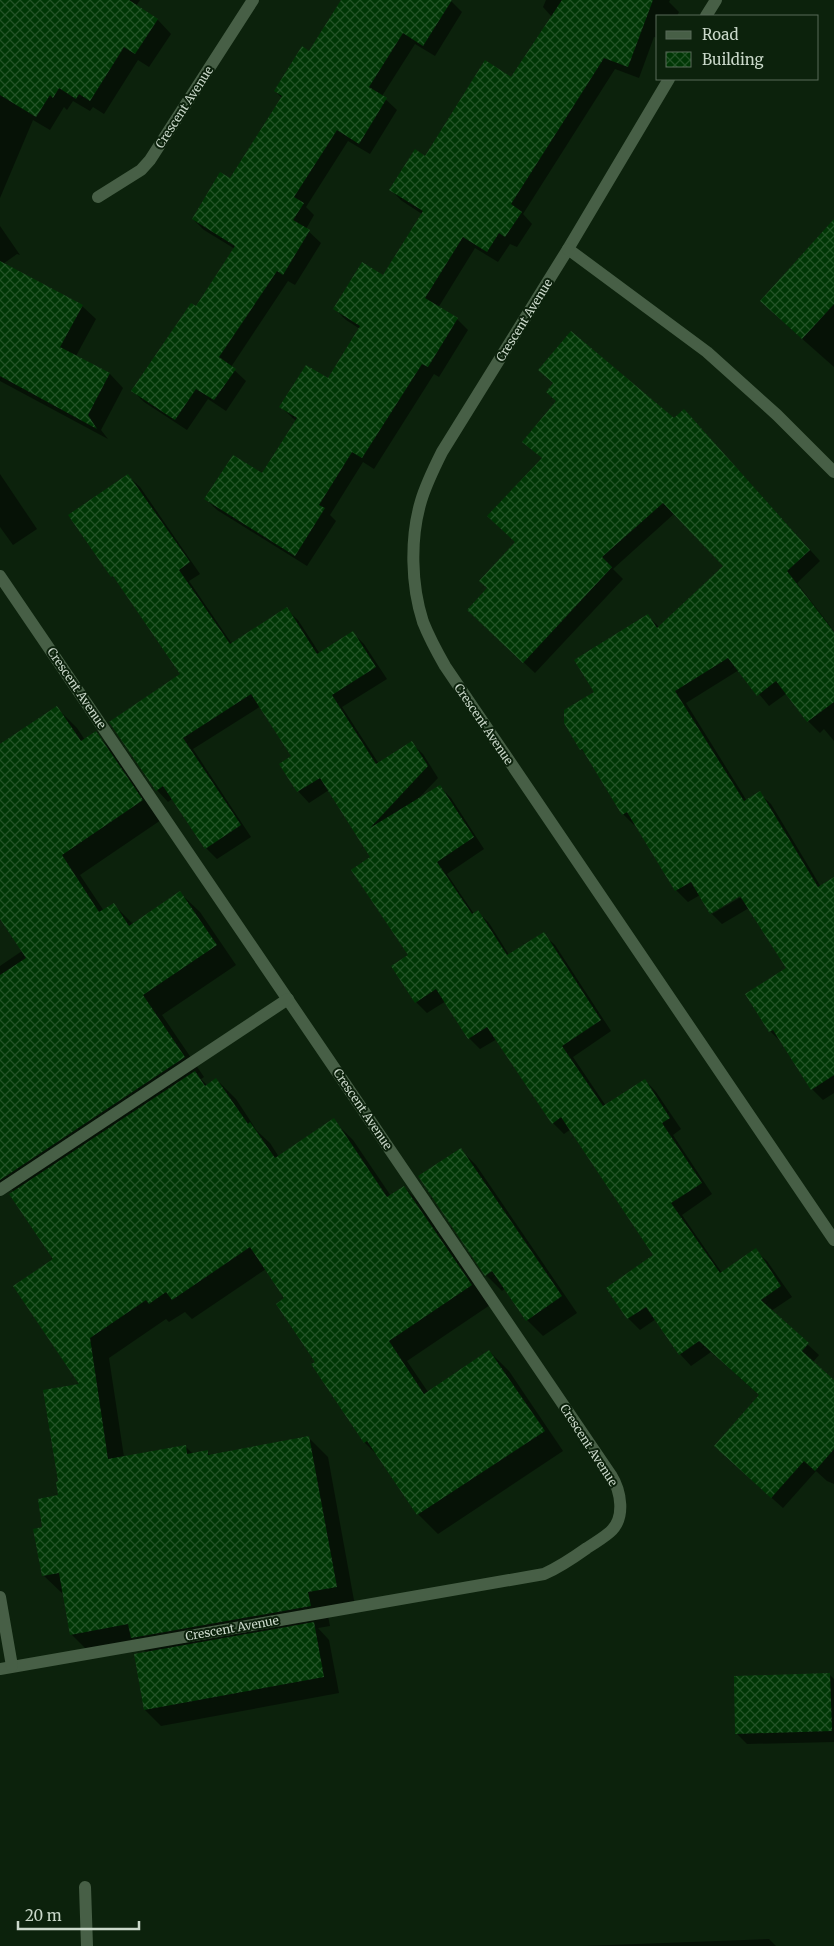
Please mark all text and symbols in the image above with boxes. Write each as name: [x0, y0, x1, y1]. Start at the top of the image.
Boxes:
legend: [656, 15, 819, 80]
text: Road: [702, 25, 738, 44]
text: Building: [702, 50, 764, 69]
street label: Crescent Avenue: [152, 63, 216, 151]
street label: Crescent Avenue: [493, 276, 555, 364]
street label: Crescent Avenue: [44, 645, 110, 731]
street label: Crescent Avenue: [451, 681, 517, 767]
street label: Crescent Avenue: [330, 1066, 396, 1152]
street label: Crescent Avenue: [557, 1401, 621, 1489]
street label: Crescent Avenue: [184, 1612, 280, 1644]
scale bar: [18, 1898, 139, 1930]
text: 20 m: [25, 1906, 62, 1925]

